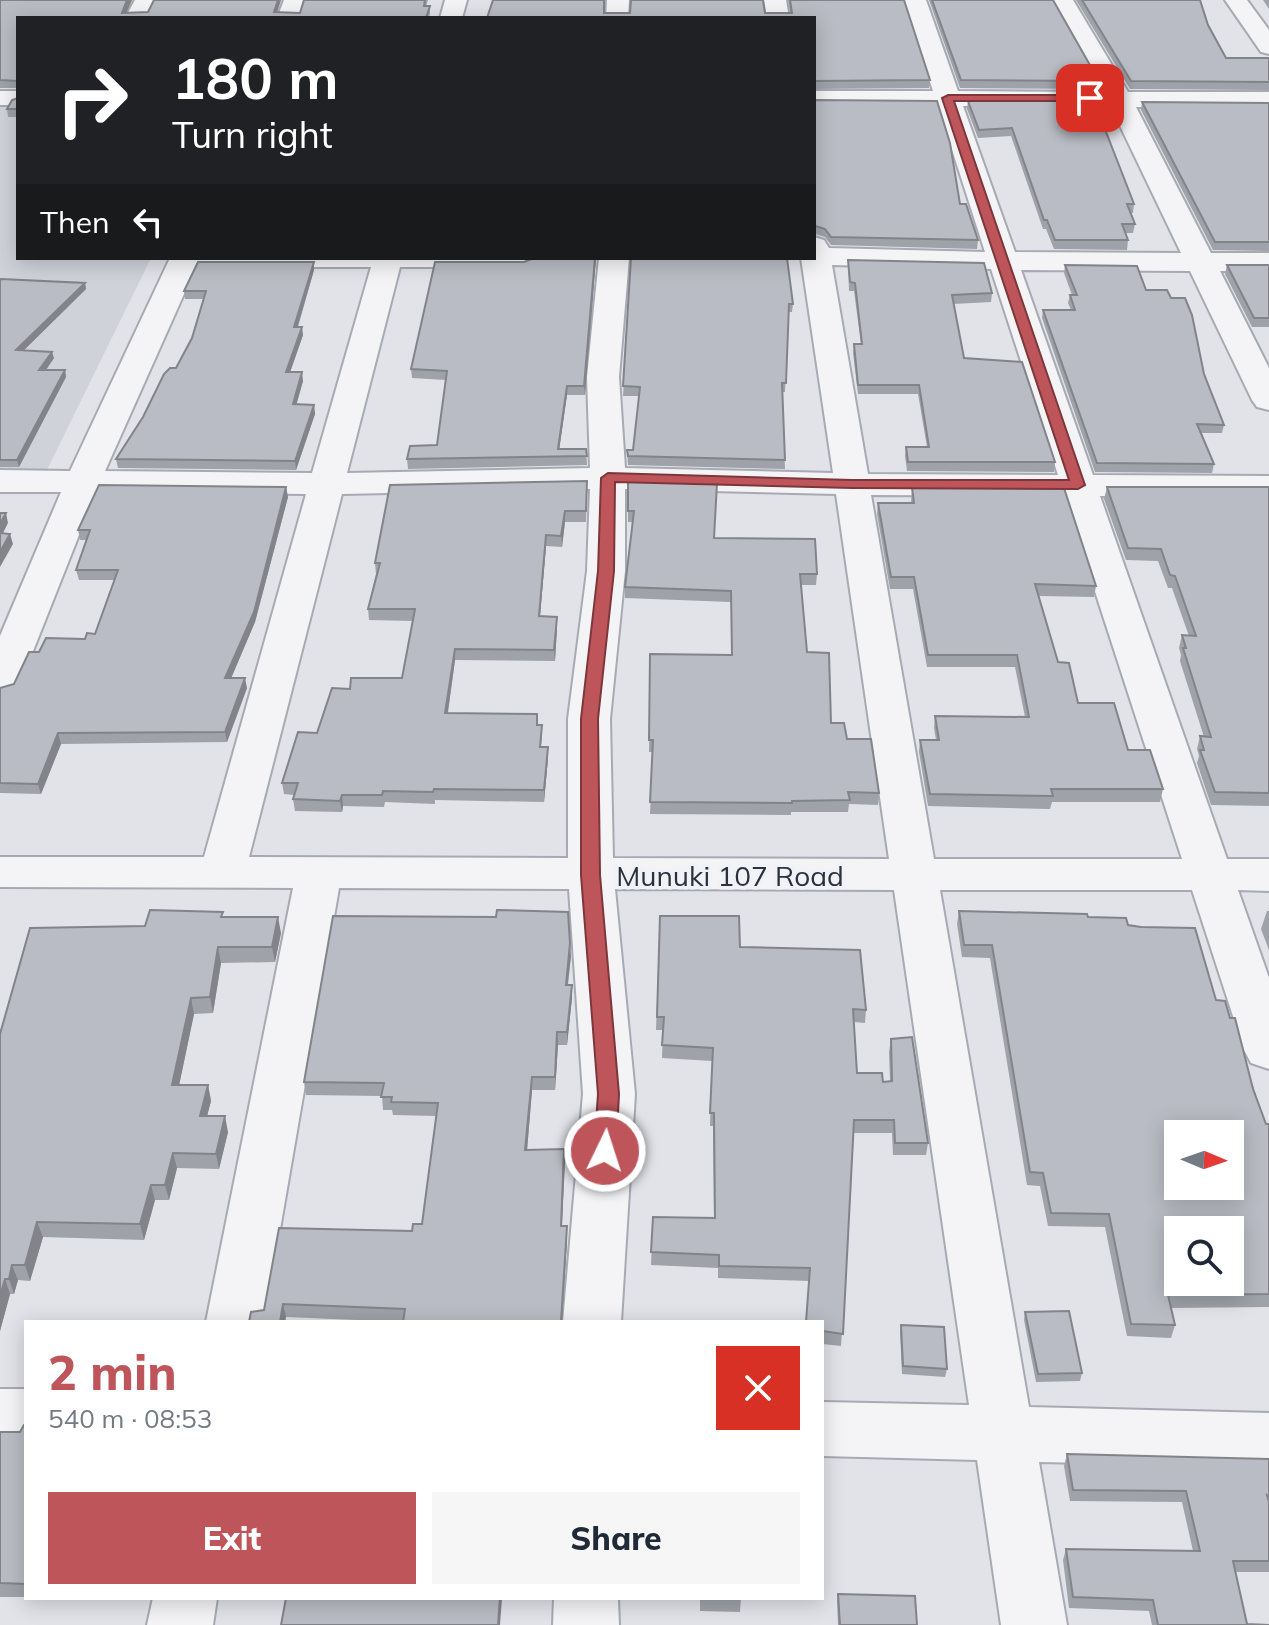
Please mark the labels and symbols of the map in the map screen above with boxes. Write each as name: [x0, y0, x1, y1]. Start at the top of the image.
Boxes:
pin: [1056, 64, 1124, 132]
street label: Munuki 107 Road: [616, 858, 844, 893]
position arrow: [563, 1109, 647, 1193]
north arrow: [1164, 1120, 1244, 1200]

